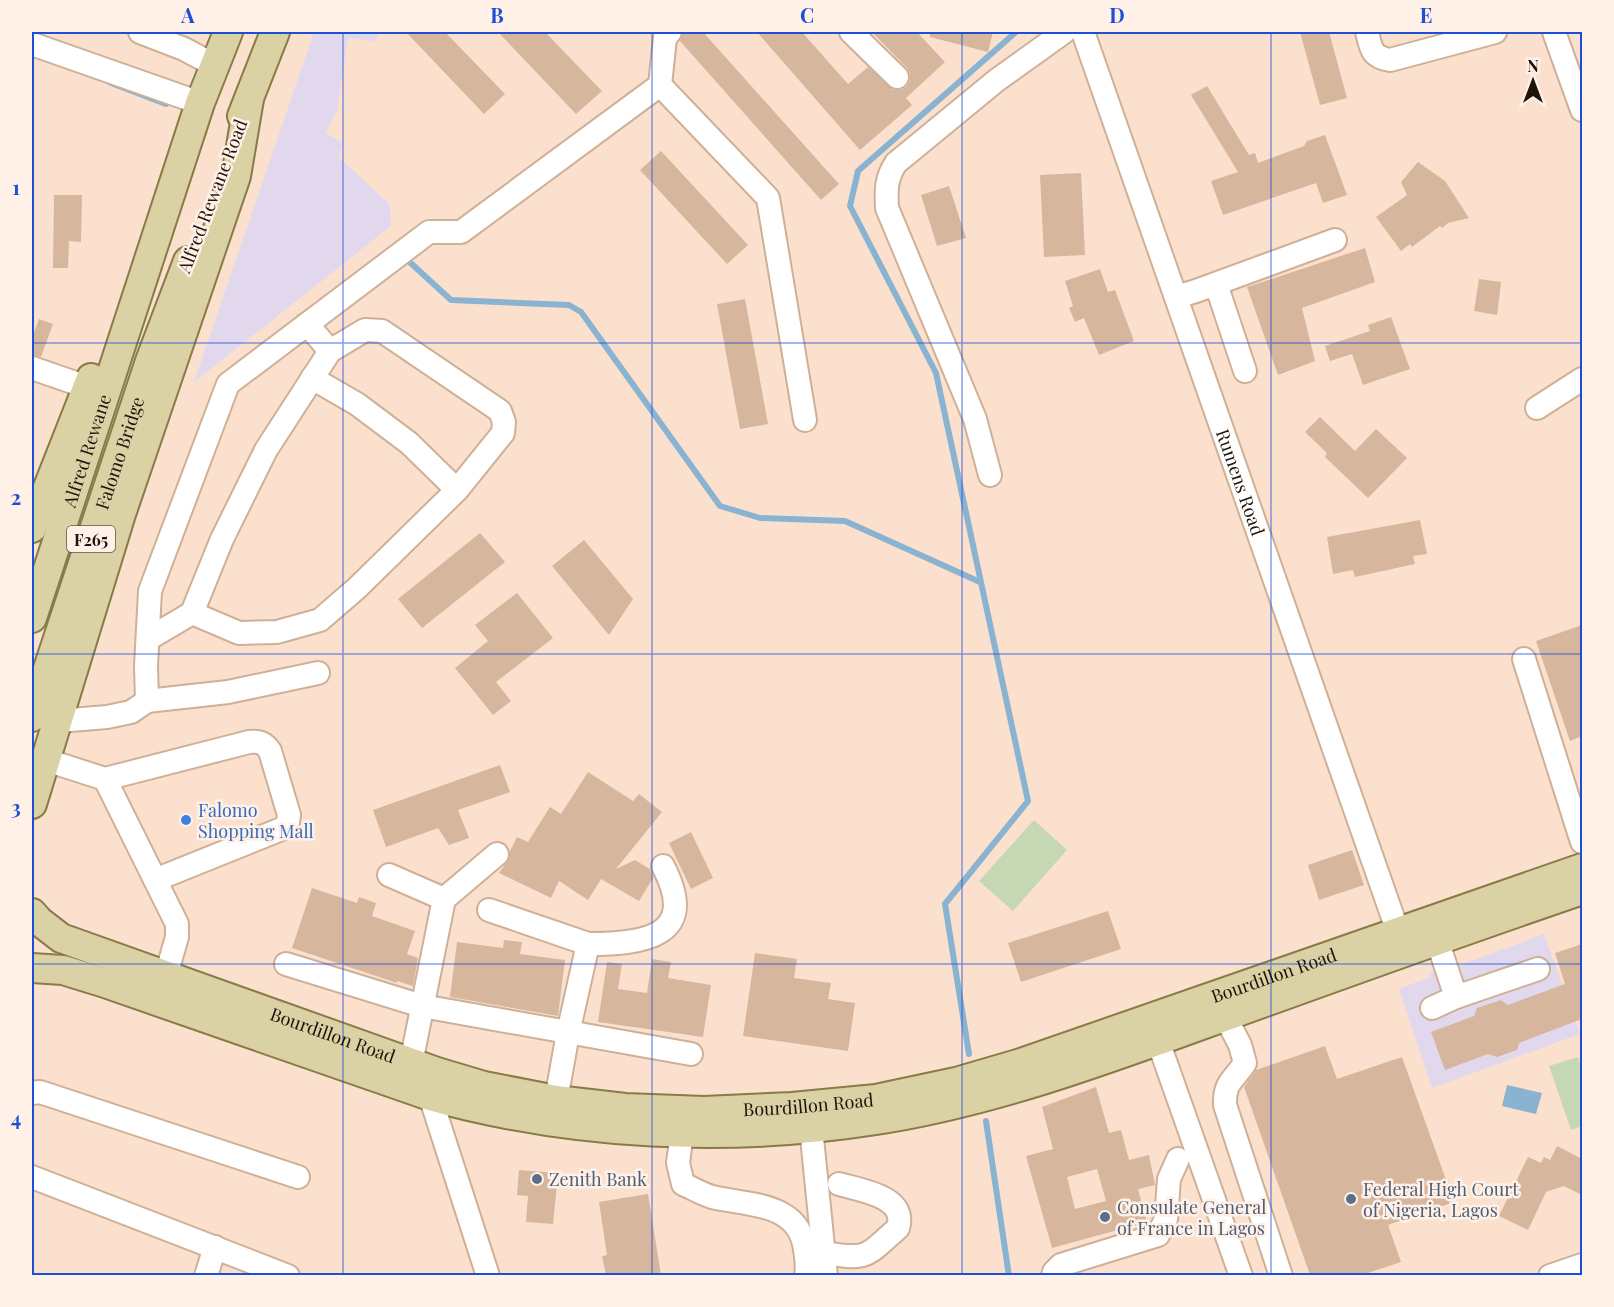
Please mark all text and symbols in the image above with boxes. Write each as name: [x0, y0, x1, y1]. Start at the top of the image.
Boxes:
text: A: [180, 1, 195, 28]
text: B: [490, 1, 504, 28]
text: C: [800, 1, 814, 28]
text: D: [1109, 1, 1125, 28]
text: E: [1420, 1, 1432, 28]
north arrow: [1503, 51, 1563, 111]
text: N: [1527, 55, 1539, 76]
street label: Alfred Rewane Road: [171, 115, 253, 277]
text: 1: [12, 173, 20, 200]
street label: Alfred Rewane: [57, 391, 116, 511]
street label: Falomo Bridge: [90, 394, 149, 513]
street label: Rumens Road: [1211, 426, 1270, 539]
text: 2: [11, 483, 21, 510]
road number: F265: [67, 526, 115, 552]
text: 3: [11, 793, 21, 820]
place label: Falomo Shopping Mall: [198, 798, 314, 843]
marker: Falomo Shopping Mall: [179, 813, 193, 827]
street label: Bourdillon Road: [1208, 942, 1340, 1008]
street label: Bourdillon Road: [267, 1002, 399, 1068]
street label: Bourdillon Road: [742, 1087, 875, 1121]
text: 4: [11, 1104, 21, 1131]
place label: Zenith Bank: [549, 1167, 647, 1191]
marker: Zenith Bank: [530, 1172, 544, 1186]
place label: Federal High Court of Nigeria, Lagos: [1363, 1177, 1519, 1222]
marker: Federal High Court of Nigeria, Lagos: [1344, 1192, 1358, 1206]
place label: Consulate General of France in Lagos: [1117, 1195, 1266, 1240]
marker: Consulate General of France in Lagos: [1098, 1210, 1112, 1224]

